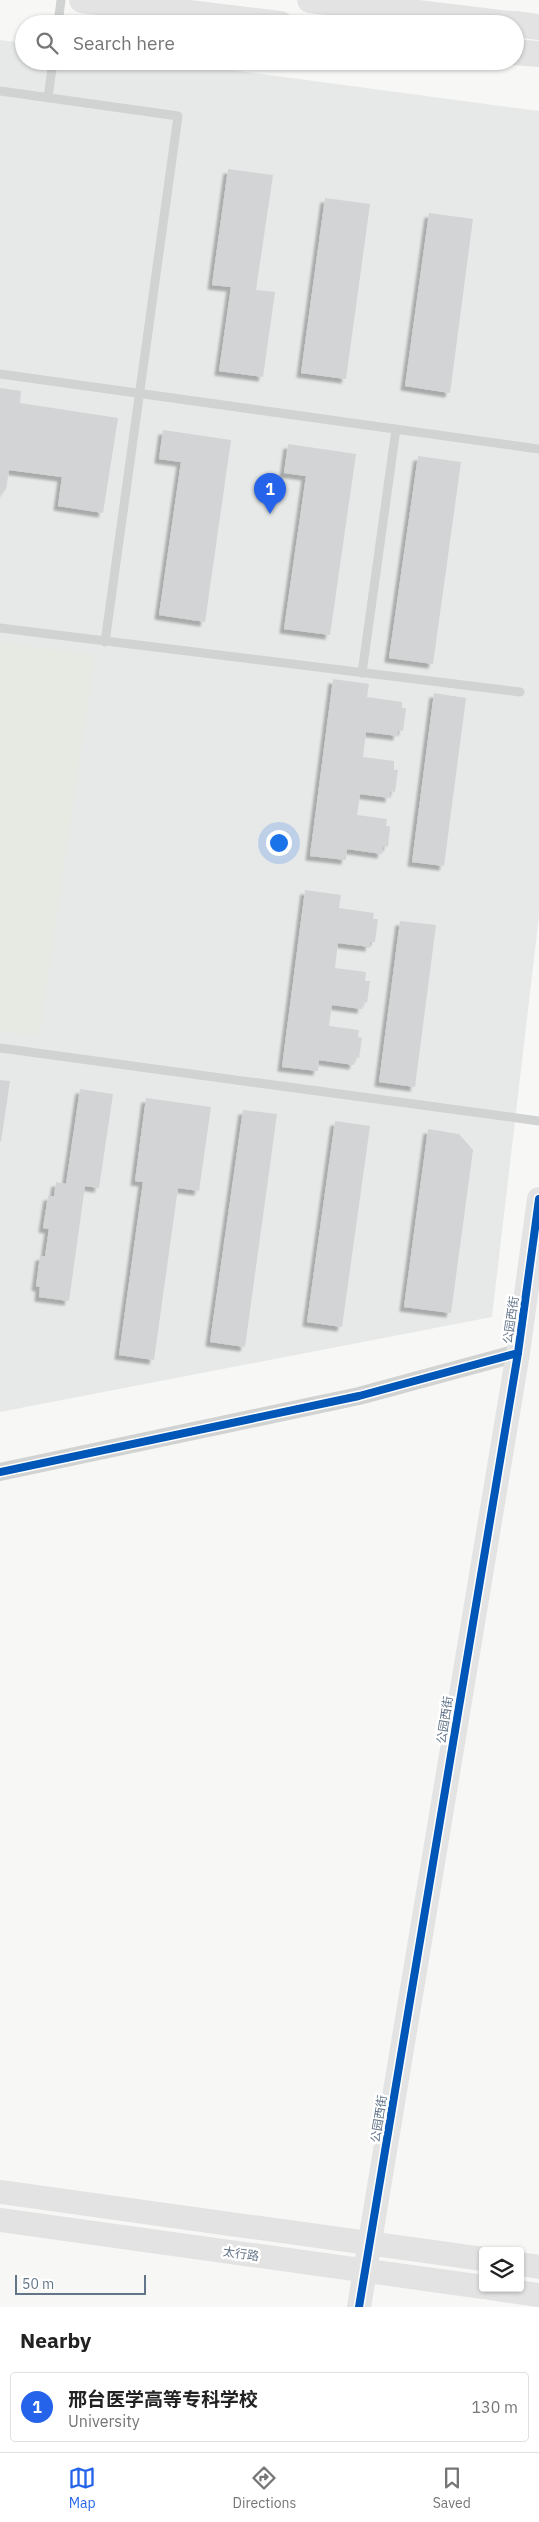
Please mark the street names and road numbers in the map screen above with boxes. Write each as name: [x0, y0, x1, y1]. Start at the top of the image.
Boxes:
street label: 公园西街: [500, 1295, 521, 1345]
street label: 公园西街: [433, 1695, 456, 1745]
street label: 公园西街: [367, 2094, 390, 2144]
street label: 太行路: [222, 2244, 260, 2263]

